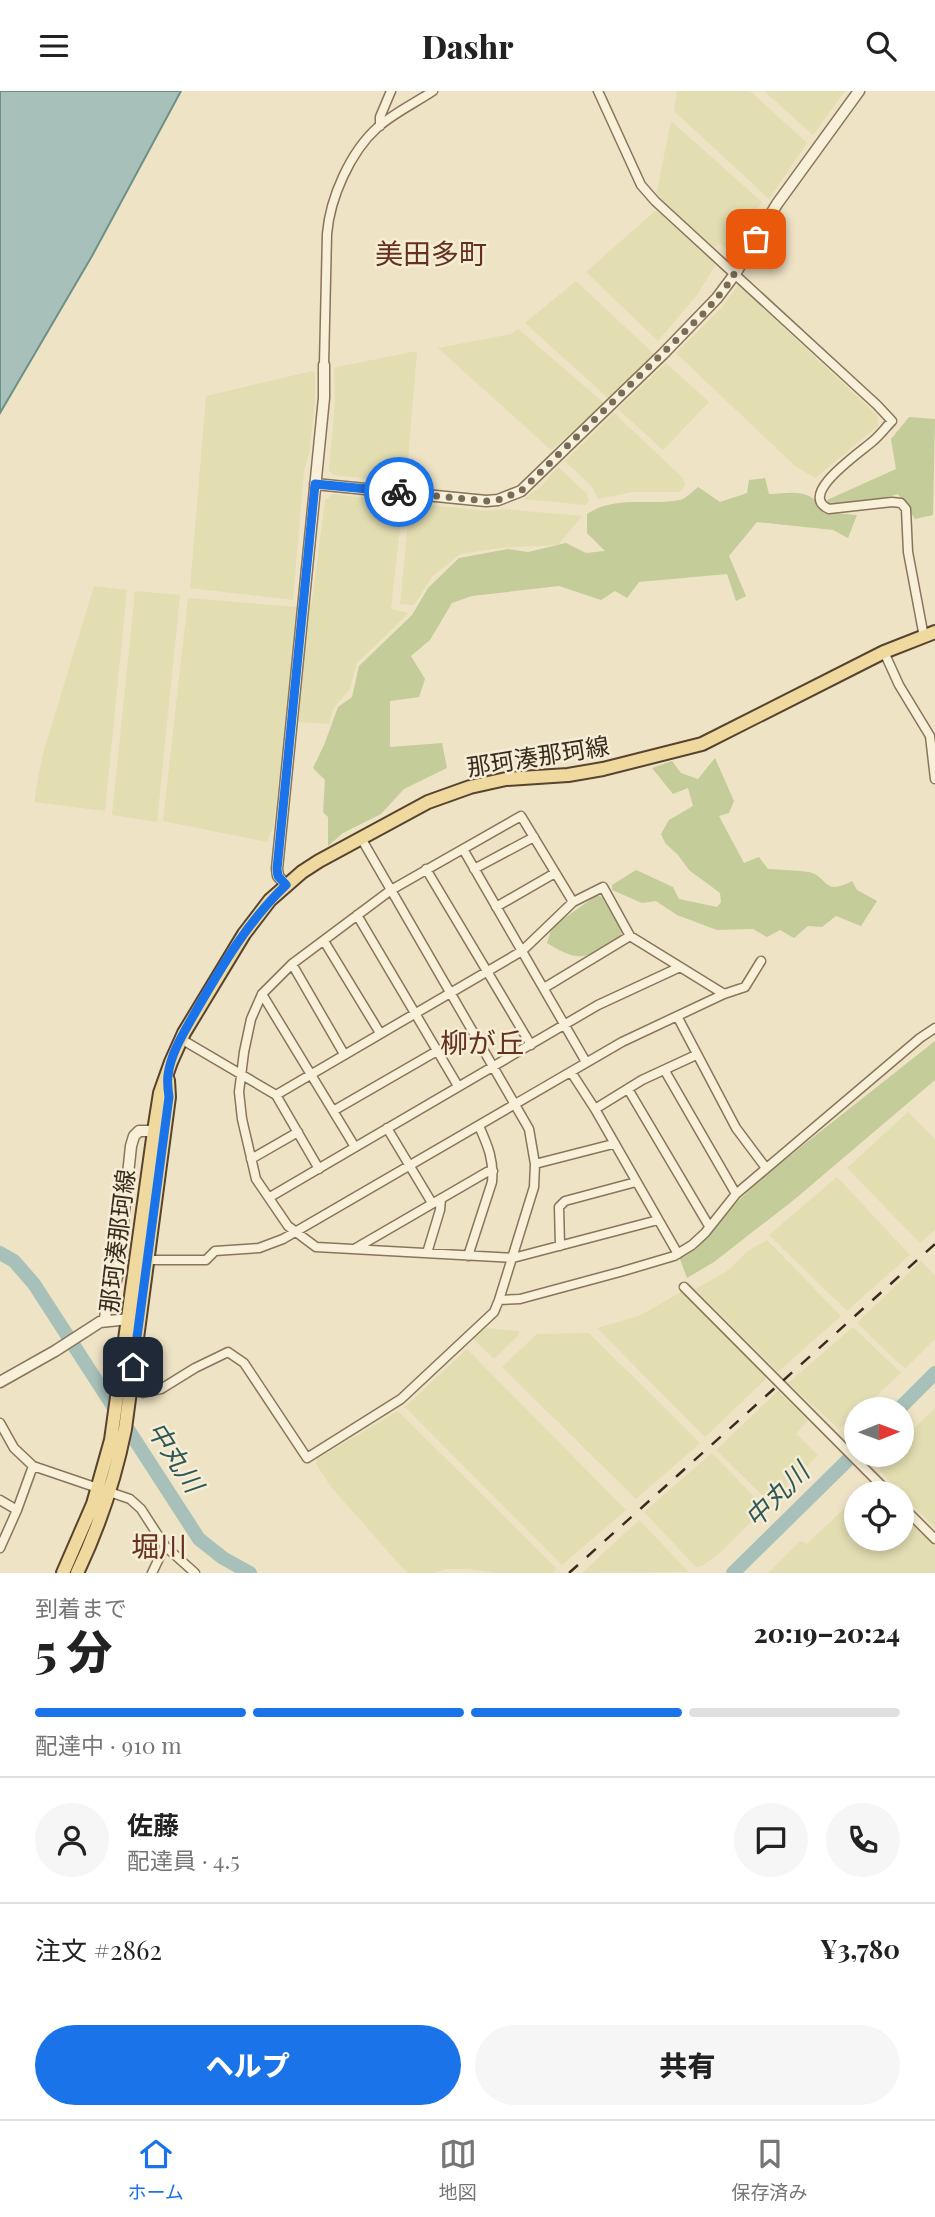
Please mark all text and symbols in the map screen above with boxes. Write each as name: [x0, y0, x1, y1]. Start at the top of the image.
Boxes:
text: Dashr: [422, 24, 513, 67]
icon: menu: [35, 27, 73, 65]
icon: search: [862, 27, 900, 65]
pin: [726, 209, 786, 269]
icon: bag: [737, 220, 775, 258]
district label: 美田多町: [375, 234, 487, 271]
courier: [364, 457, 434, 527]
icon: bike: [380, 473, 418, 511]
street label: 那珂湊那珂線: [464, 728, 611, 782]
district label: 柳が丘: [440, 1023, 524, 1060]
street label: 那珂湊那珂線: [91, 1167, 141, 1314]
pin: [103, 1337, 163, 1397]
icon: home: [114, 1348, 152, 1386]
north arrow: [844, 1397, 914, 1467]
map controls: [844, 1397, 914, 1551]
water label: 中丸川: [140, 1414, 214, 1501]
water label: 中丸川: [736, 1452, 818, 1534]
button: locate: [844, 1481, 914, 1551]
district label: 堀川: [131, 1527, 187, 1564]
text: 到着まで: [35, 1592, 127, 1623]
text: 20:19–20:24: [754, 1615, 900, 1650]
text: 5 分: [35, 1619, 113, 1681]
text: 配達中 · 910 m: [35, 1729, 182, 1760]
button: person: [35, 1803, 109, 1877]
button: chat: [734, 1803, 808, 1877]
button: phone: [826, 1803, 900, 1877]
text: 佐藤: [127, 1807, 179, 1842]
text: 配達員 · 4.5: [127, 1844, 240, 1875]
text: ¥3,780: [820, 1931, 900, 1966]
text: 注文 #2862: [35, 1932, 162, 1967]
button: ヘルプ: [35, 2025, 461, 2105]
button: 共有: [475, 2025, 900, 2105]
tab: ホーム: [127, 2135, 184, 2204]
tab: 地図: [439, 2135, 477, 2204]
tab: 保存済み: [732, 2135, 808, 2204]

